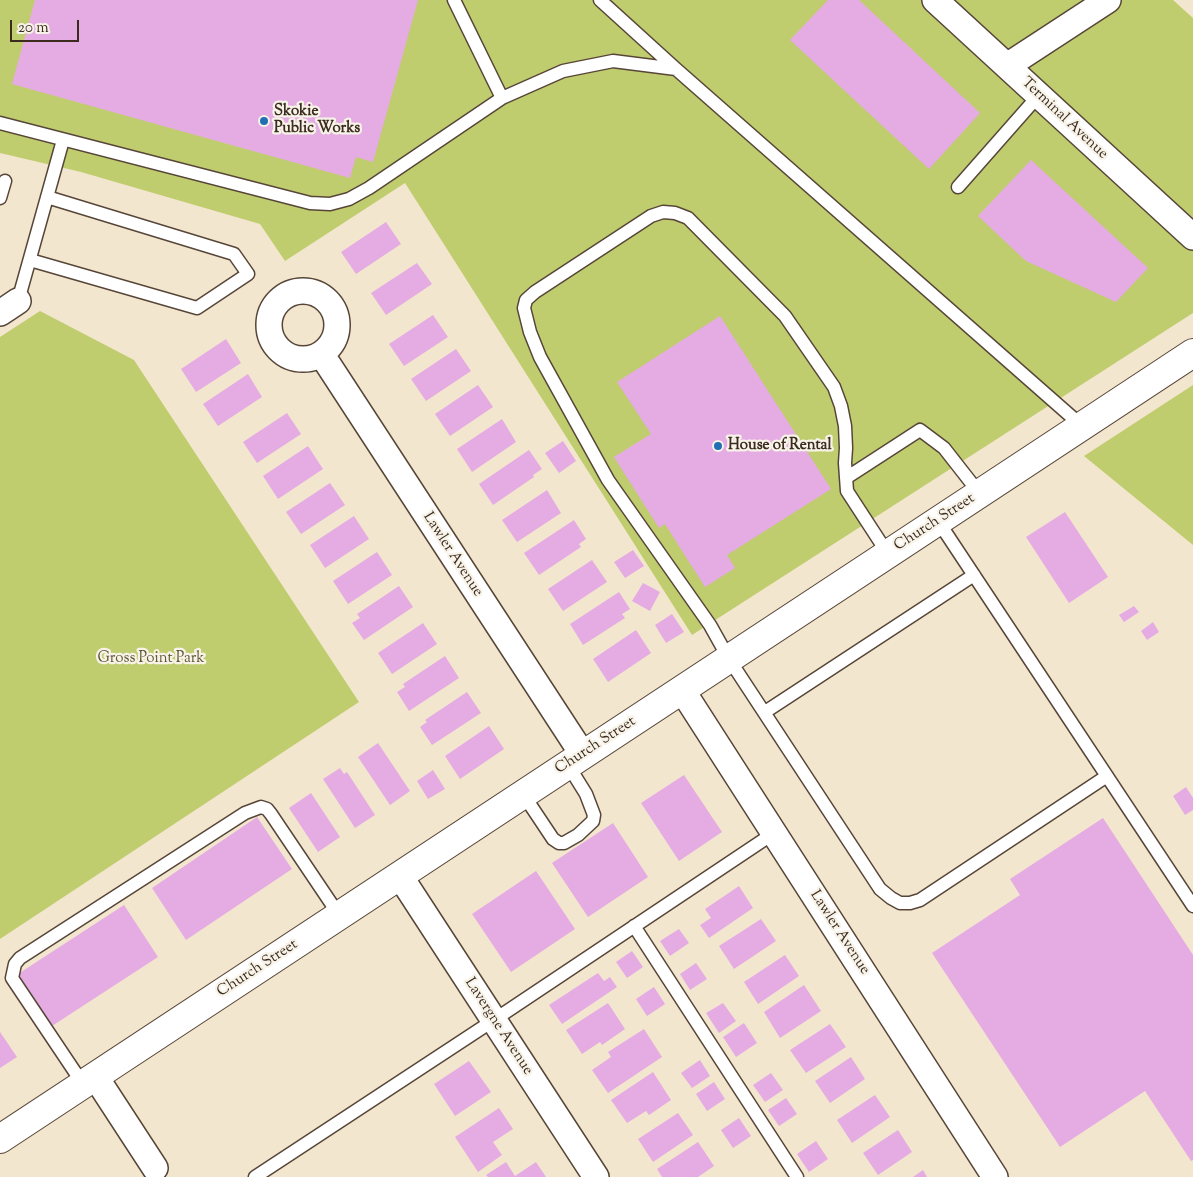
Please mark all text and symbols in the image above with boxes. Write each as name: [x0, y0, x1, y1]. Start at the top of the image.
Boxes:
scale bar: [12, 10, 81, 42]
text: 20 m: [18, 18, 49, 39]
street label: Terminal Avenue: [1017, 74, 1111, 164]
place label: Skokie Public Works: [274, 103, 360, 138]
marker: Skokie Public Works: [258, 115, 270, 127]
place label: House of Rental: [728, 437, 832, 455]
marker: House of Rental: [712, 440, 724, 452]
street label: Church Street: [891, 490, 979, 556]
street label: Lawler Avenue: [418, 509, 486, 601]
park label: Gross Point Park: [97, 650, 205, 668]
street label: Church Street: [552, 713, 640, 779]
street label: Lawler Avenue: [805, 887, 873, 979]
street label: Church Street: [214, 936, 302, 1002]
street label: Lavergne Avenue: [460, 975, 536, 1079]

